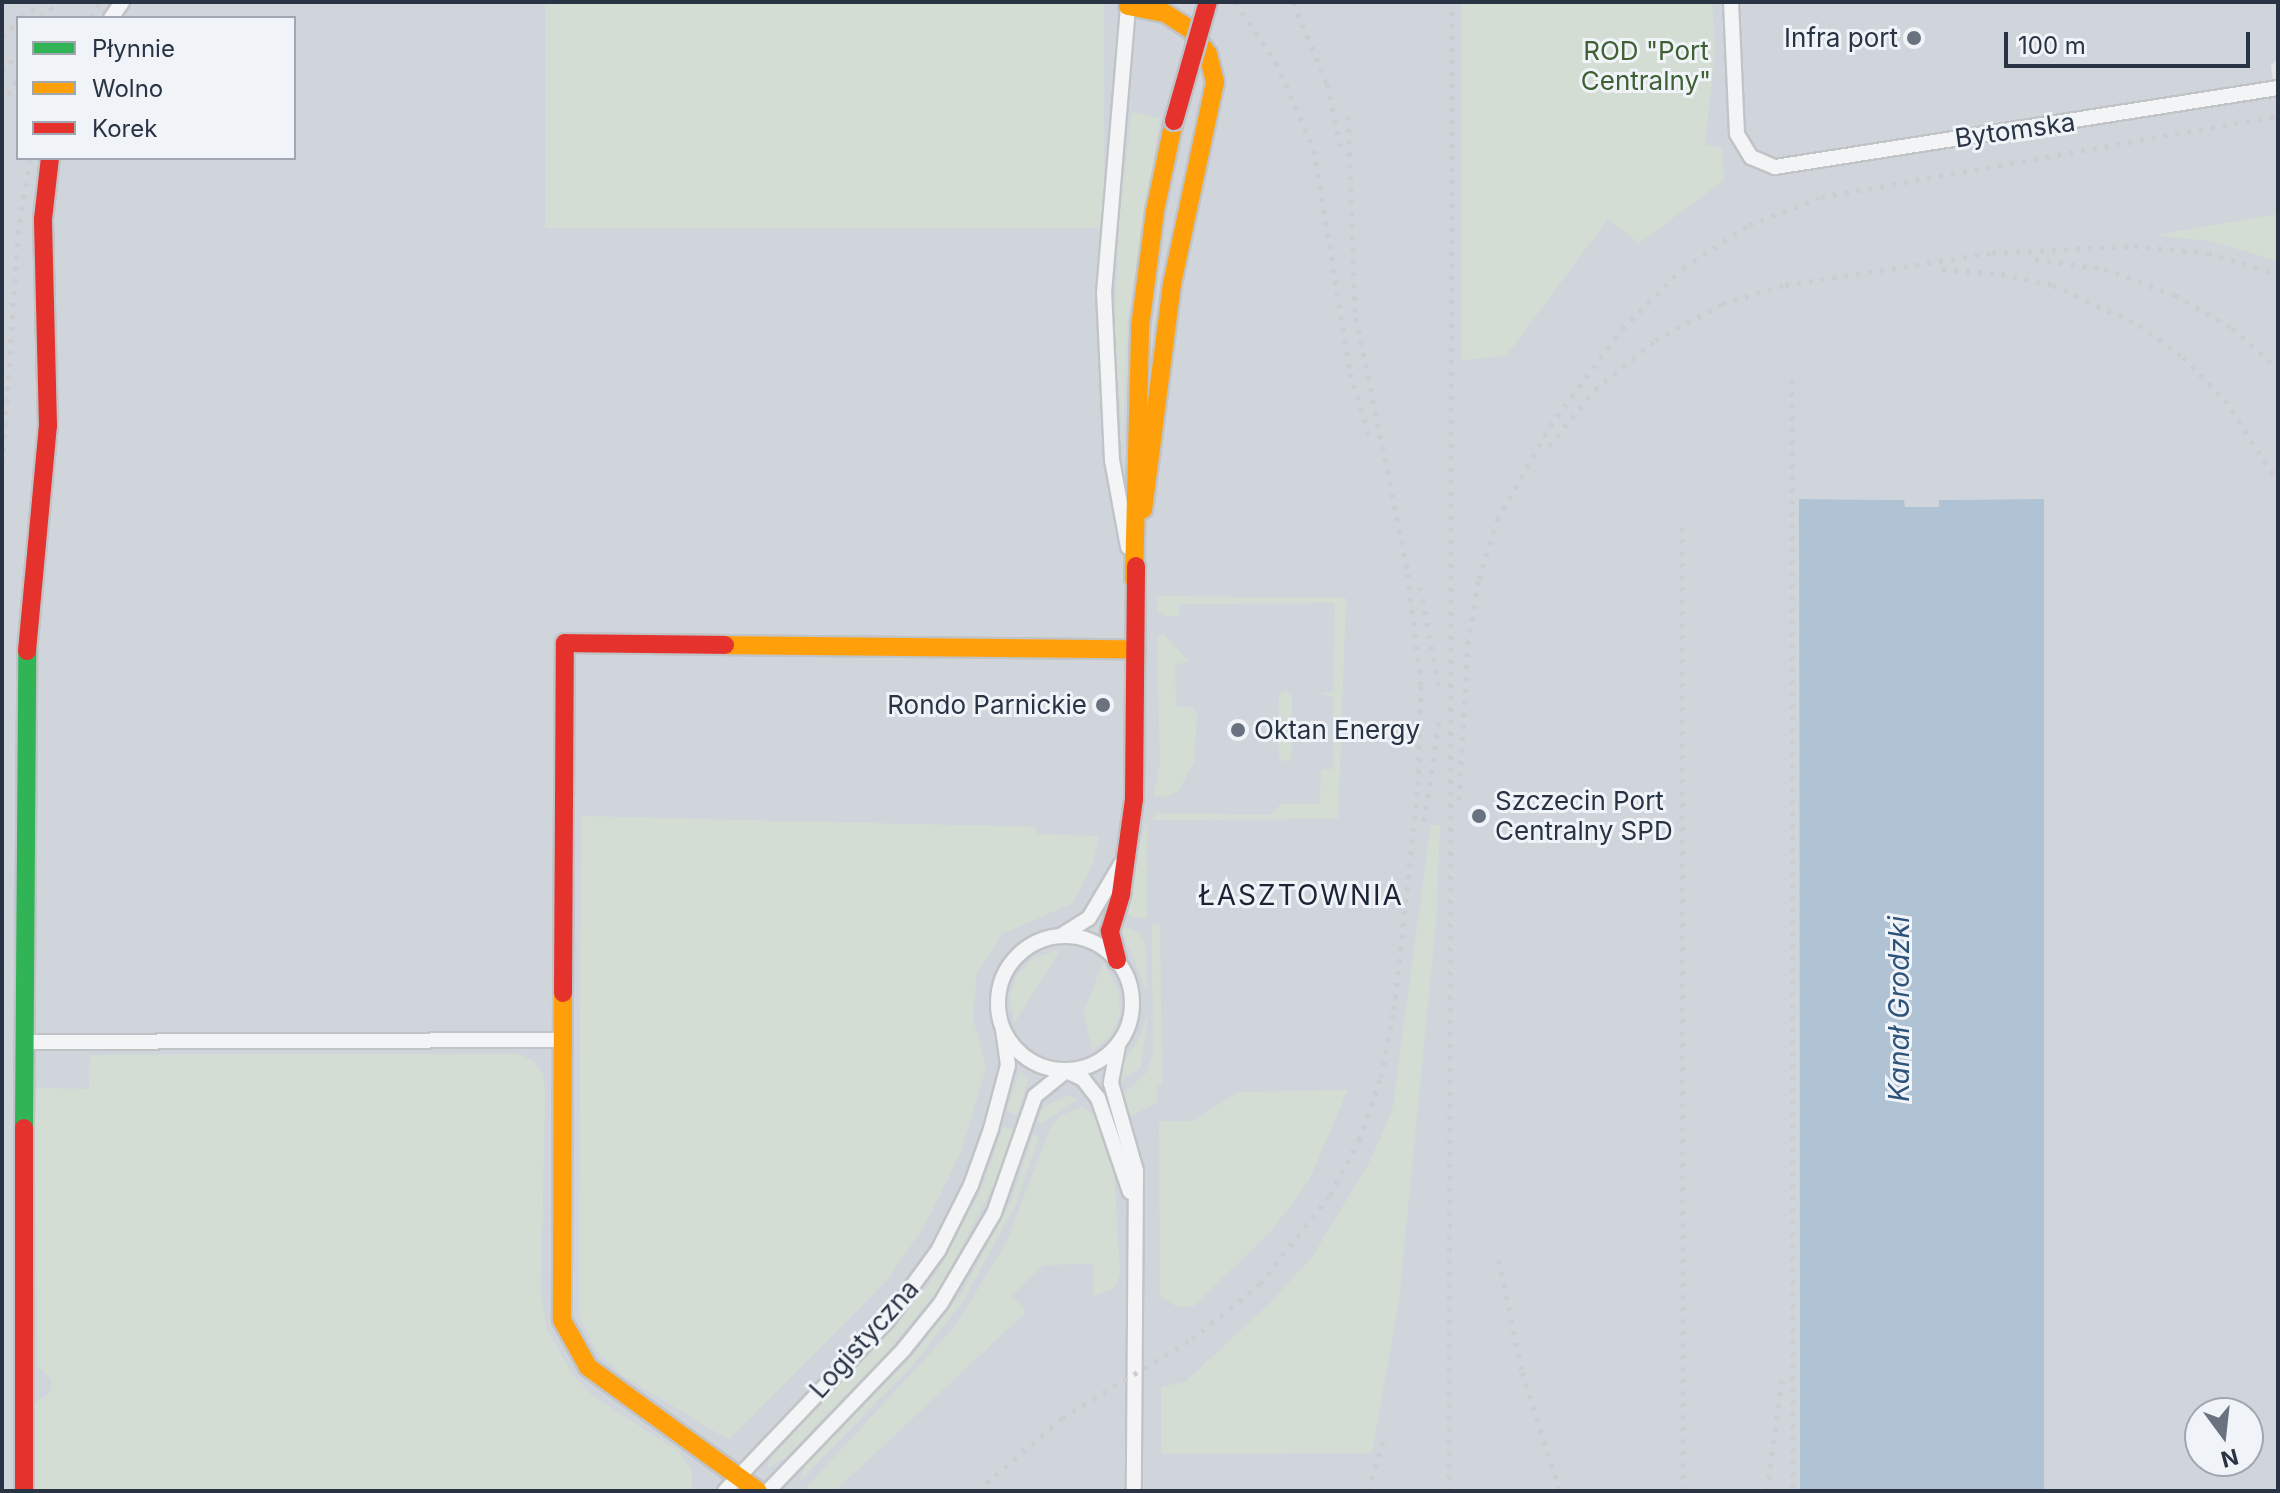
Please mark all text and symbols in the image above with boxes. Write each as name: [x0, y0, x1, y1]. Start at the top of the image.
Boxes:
legend: [16, 16, 296, 160]
scale bar: [2008, 16, 2254, 66]
place label: Infra port: [1784, 22, 1898, 54]
marker: Infra port: [1905, 29, 1923, 47]
text: 100 m: [2018, 31, 2086, 60]
text: Płynnie: [92, 34, 175, 63]
park label: ROD "Port Centralny": [1581, 35, 1711, 96]
text: Wolno: [92, 74, 163, 103]
street label: Bytomska: [1953, 106, 2077, 154]
text: Korek: [92, 114, 157, 143]
place label: Rondo Parnickie: [887, 689, 1087, 721]
marker: Rondo Parnickie: [1094, 696, 1112, 714]
place label: Oktan Energy: [1254, 714, 1420, 746]
marker: Oktan Energy: [1229, 721, 1247, 739]
place label: Szczecin Port Centralny SPD: [1495, 785, 1673, 846]
marker: Szczecin Port Centralny SPD: [1470, 807, 1488, 825]
district label: ŁASZTOWNIA: [1198, 878, 1404, 912]
water label: Kanał Grodzki: [1882, 916, 1916, 1102]
street label: Logistyczna: [803, 1274, 925, 1404]
north arrow: [2184, 1397, 2264, 1477]
text: N: [2218, 1444, 2241, 1473]

